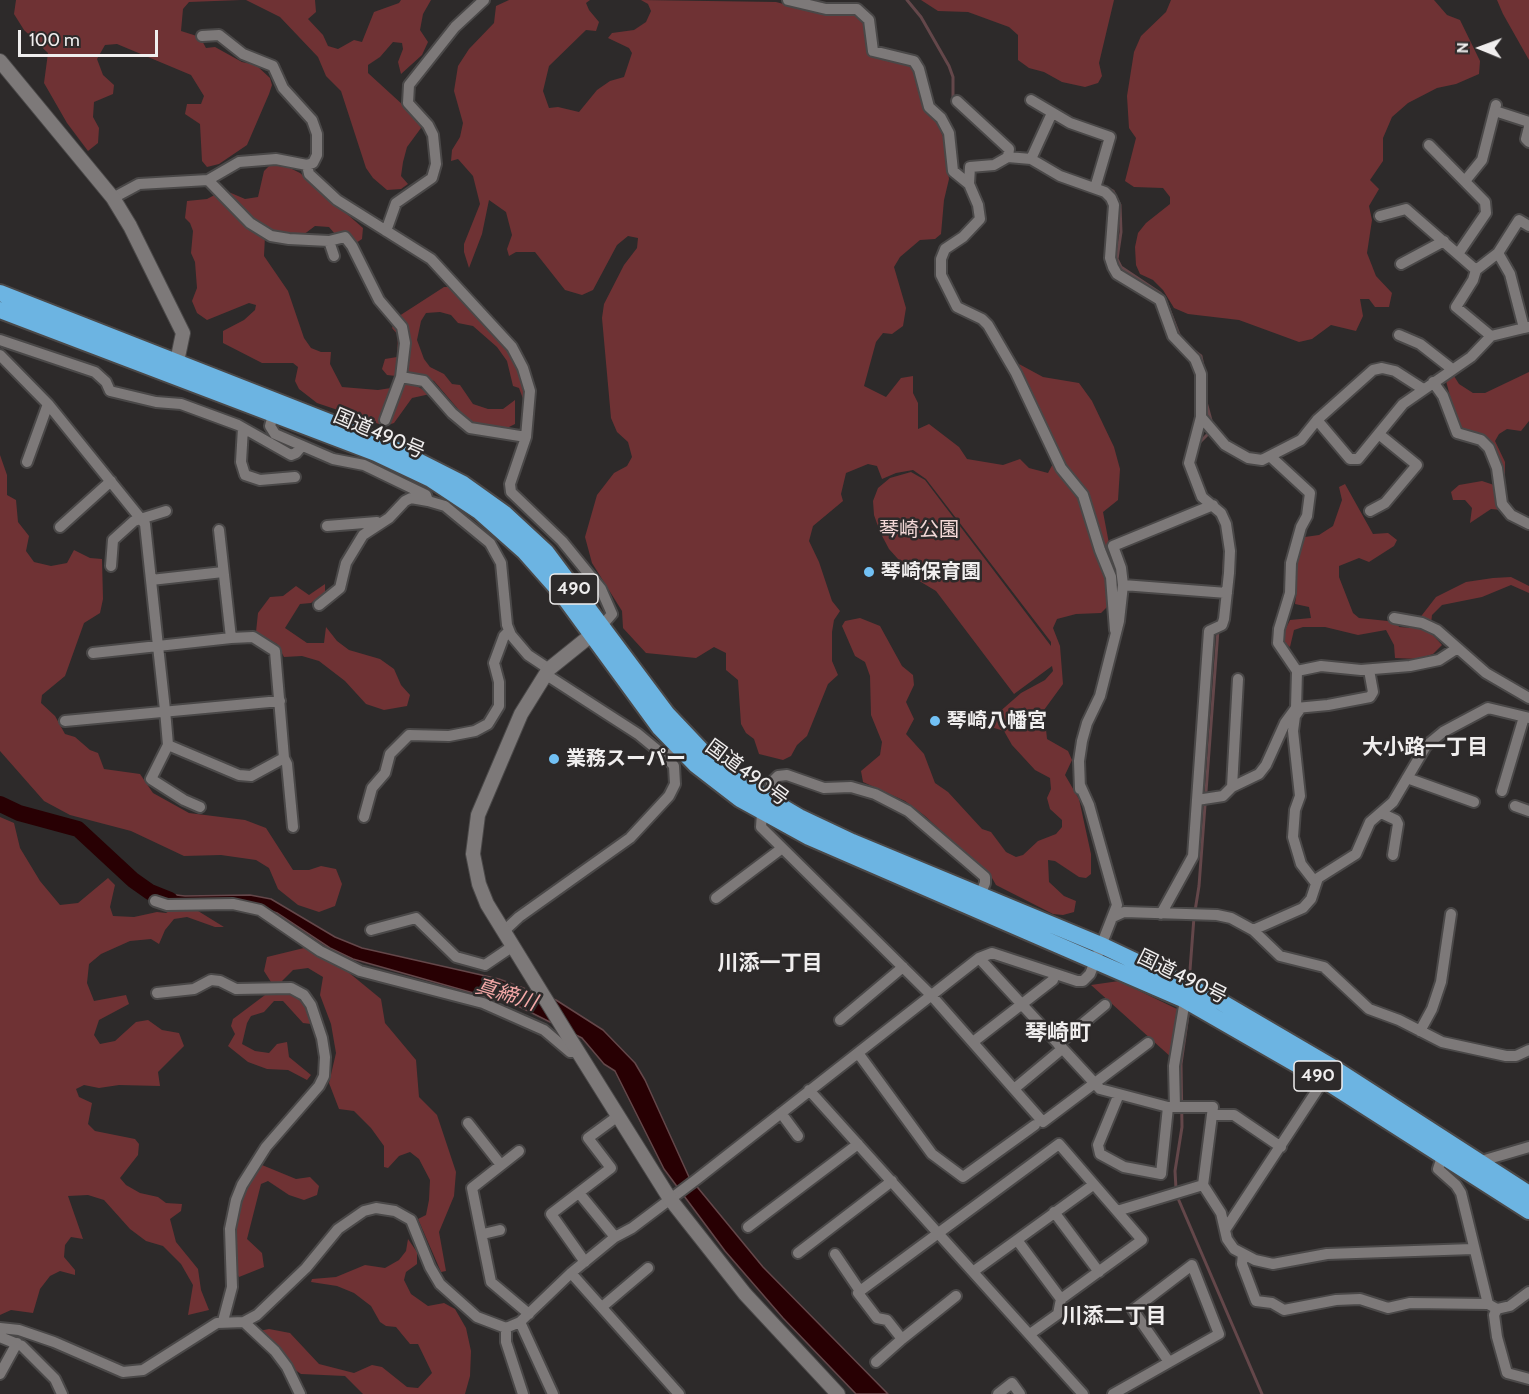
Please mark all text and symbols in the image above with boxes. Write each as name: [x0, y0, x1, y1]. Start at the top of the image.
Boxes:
scale bar: [21, 18, 160, 56]
north arrow: [1451, 18, 1511, 78]
text: 100 m: [29, 29, 80, 51]
text: N: [1453, 42, 1472, 53]
street label: 国道490号: [330, 404, 428, 464]
park label: 琴崎公園: [879, 518, 959, 542]
place label: 琴崎保育園: [881, 560, 981, 584]
marker: 琴崎保育園: [862, 565, 876, 579]
road number: 490: [550, 574, 598, 604]
place label: 琴崎八幡宮: [947, 709, 1047, 733]
marker: 琴崎八幡宮: [928, 714, 942, 728]
street label: 国道490号: [701, 735, 793, 811]
district label: 大小路一丁目: [1362, 735, 1488, 761]
place label: 業務スーパー: [566, 747, 686, 771]
marker: 業務スーパー: [547, 752, 561, 766]
street label: 国道490号: [1133, 945, 1231, 1009]
district label: 川添一丁目: [718, 951, 822, 977]
water label: 真締川: [472, 974, 540, 1016]
district label: 琴崎町: [1025, 1021, 1091, 1047]
road number: 490: [1294, 1061, 1342, 1091]
district label: 川添二丁目: [1062, 1304, 1166, 1330]

